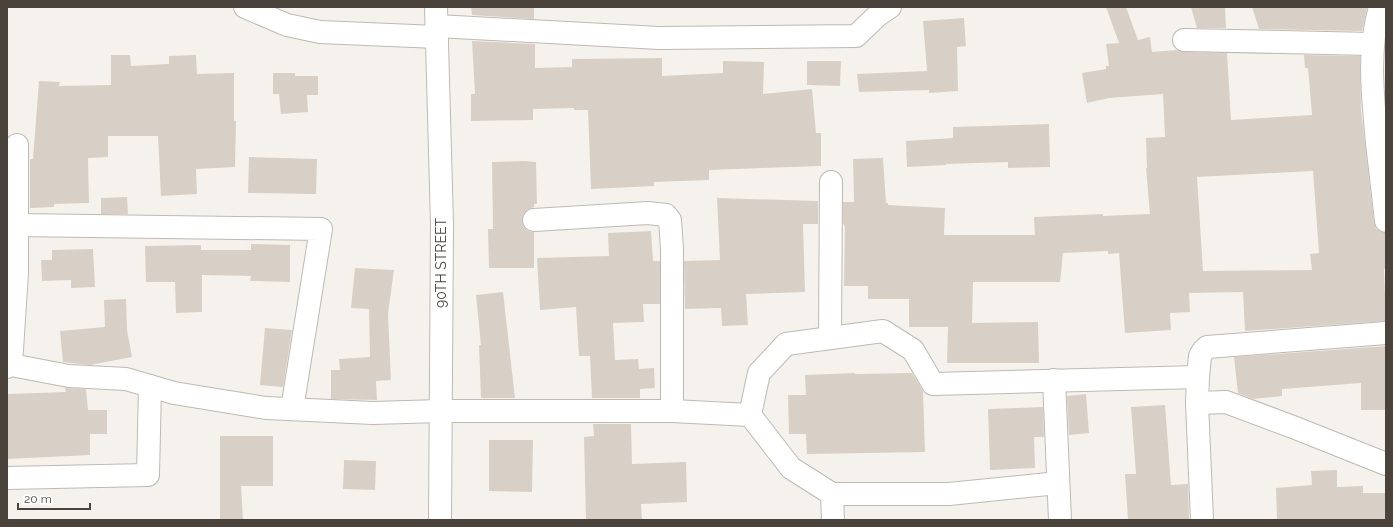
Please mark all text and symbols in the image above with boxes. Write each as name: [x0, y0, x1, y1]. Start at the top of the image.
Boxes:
street label: 90TH STREET: [433, 217, 449, 308]
scale bar: [18, 485, 90, 511]
text: 20 m: [24, 492, 52, 506]

